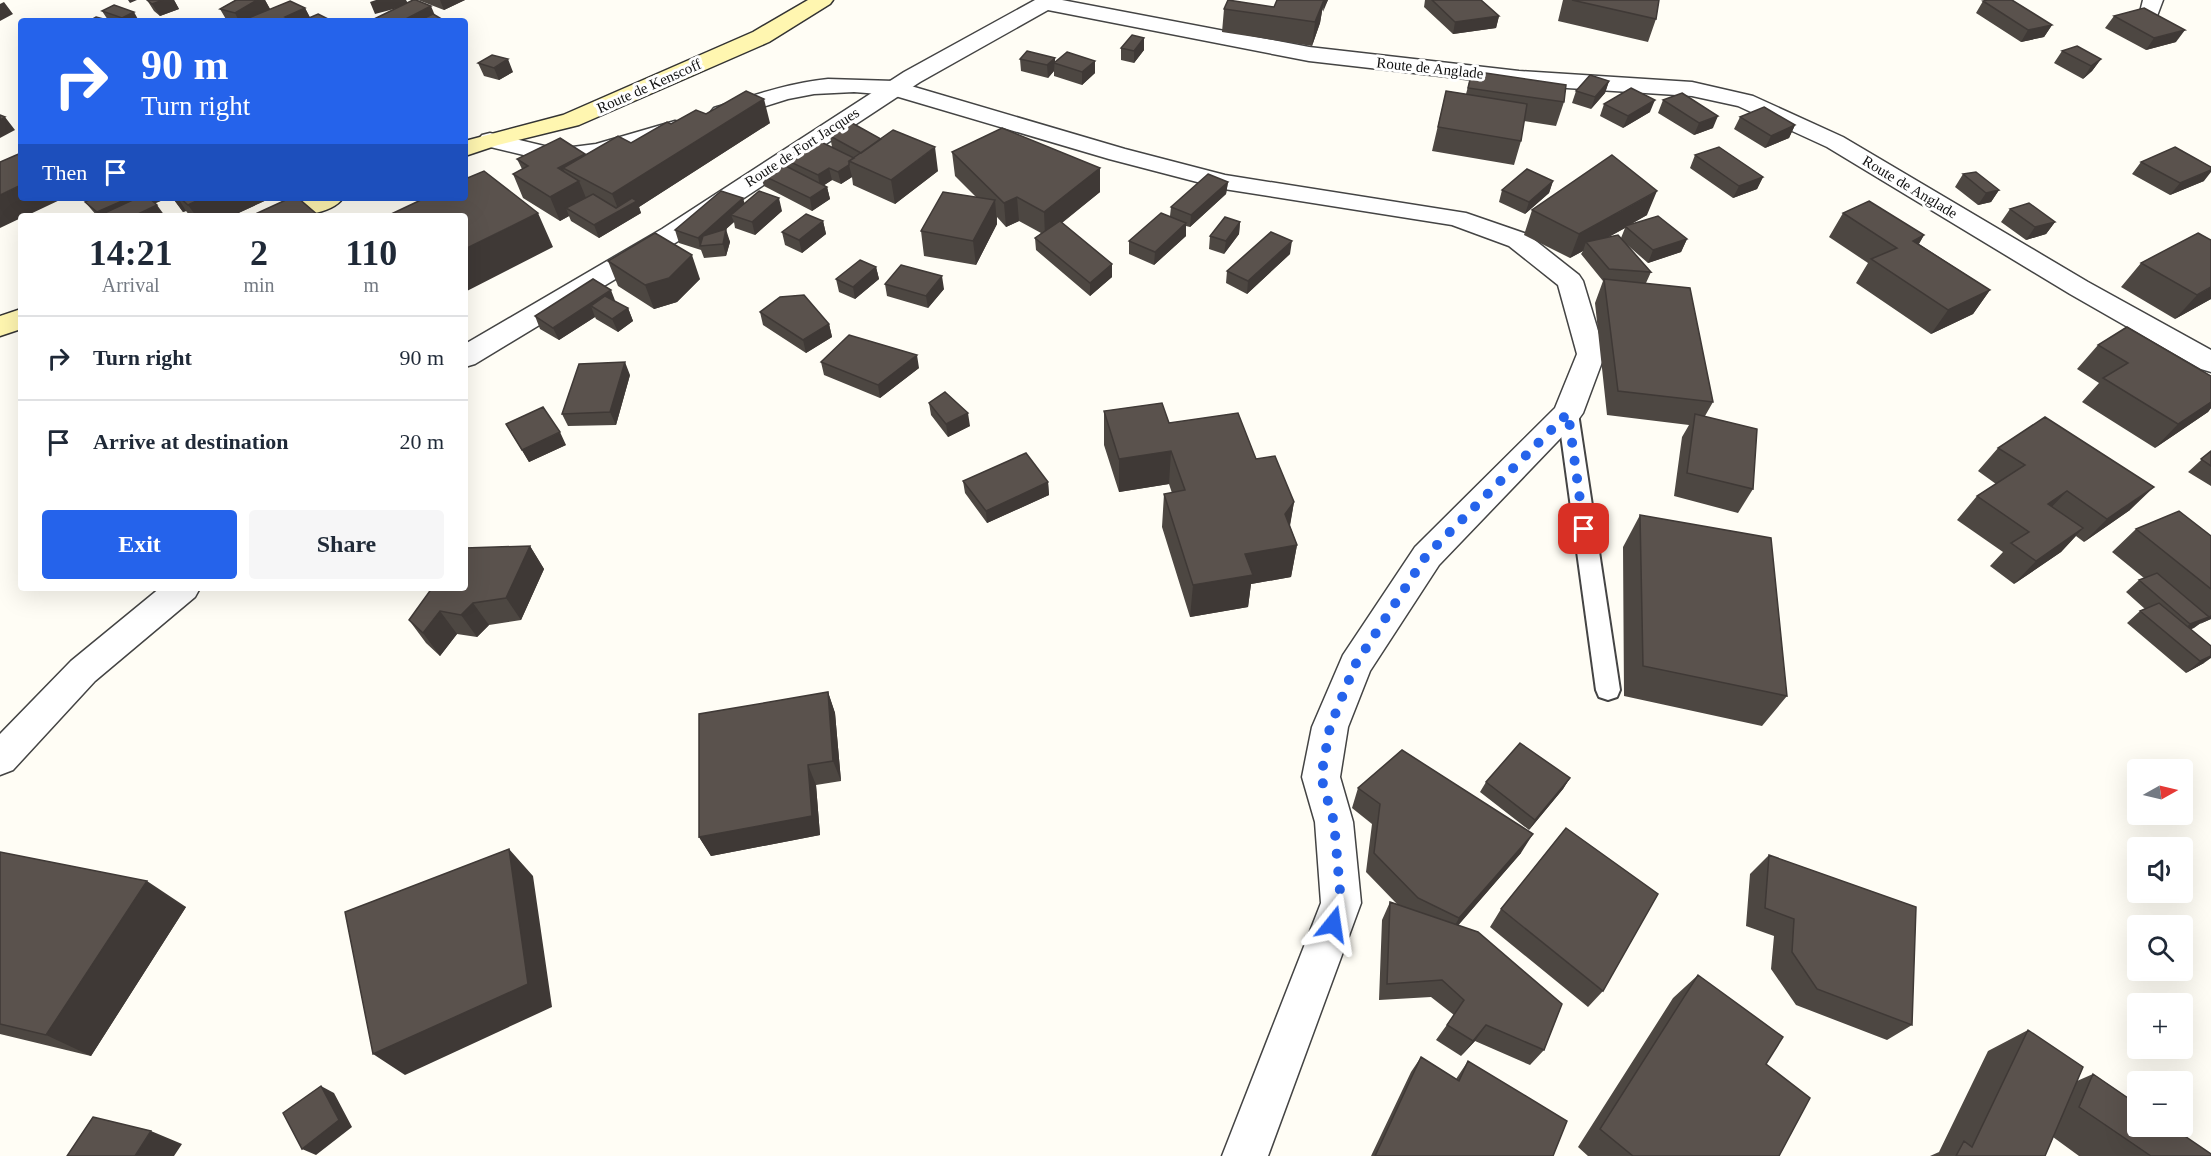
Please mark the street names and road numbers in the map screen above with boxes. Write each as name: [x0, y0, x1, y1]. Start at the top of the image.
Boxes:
street label: Route de Anglade: [1376, 54, 1485, 82]
street label: Route de Kenscoff: [594, 56, 704, 116]
street label: Route de Fort Jacques: [742, 104, 862, 190]
street label: Route de Anglade: [1860, 152, 1960, 222]

